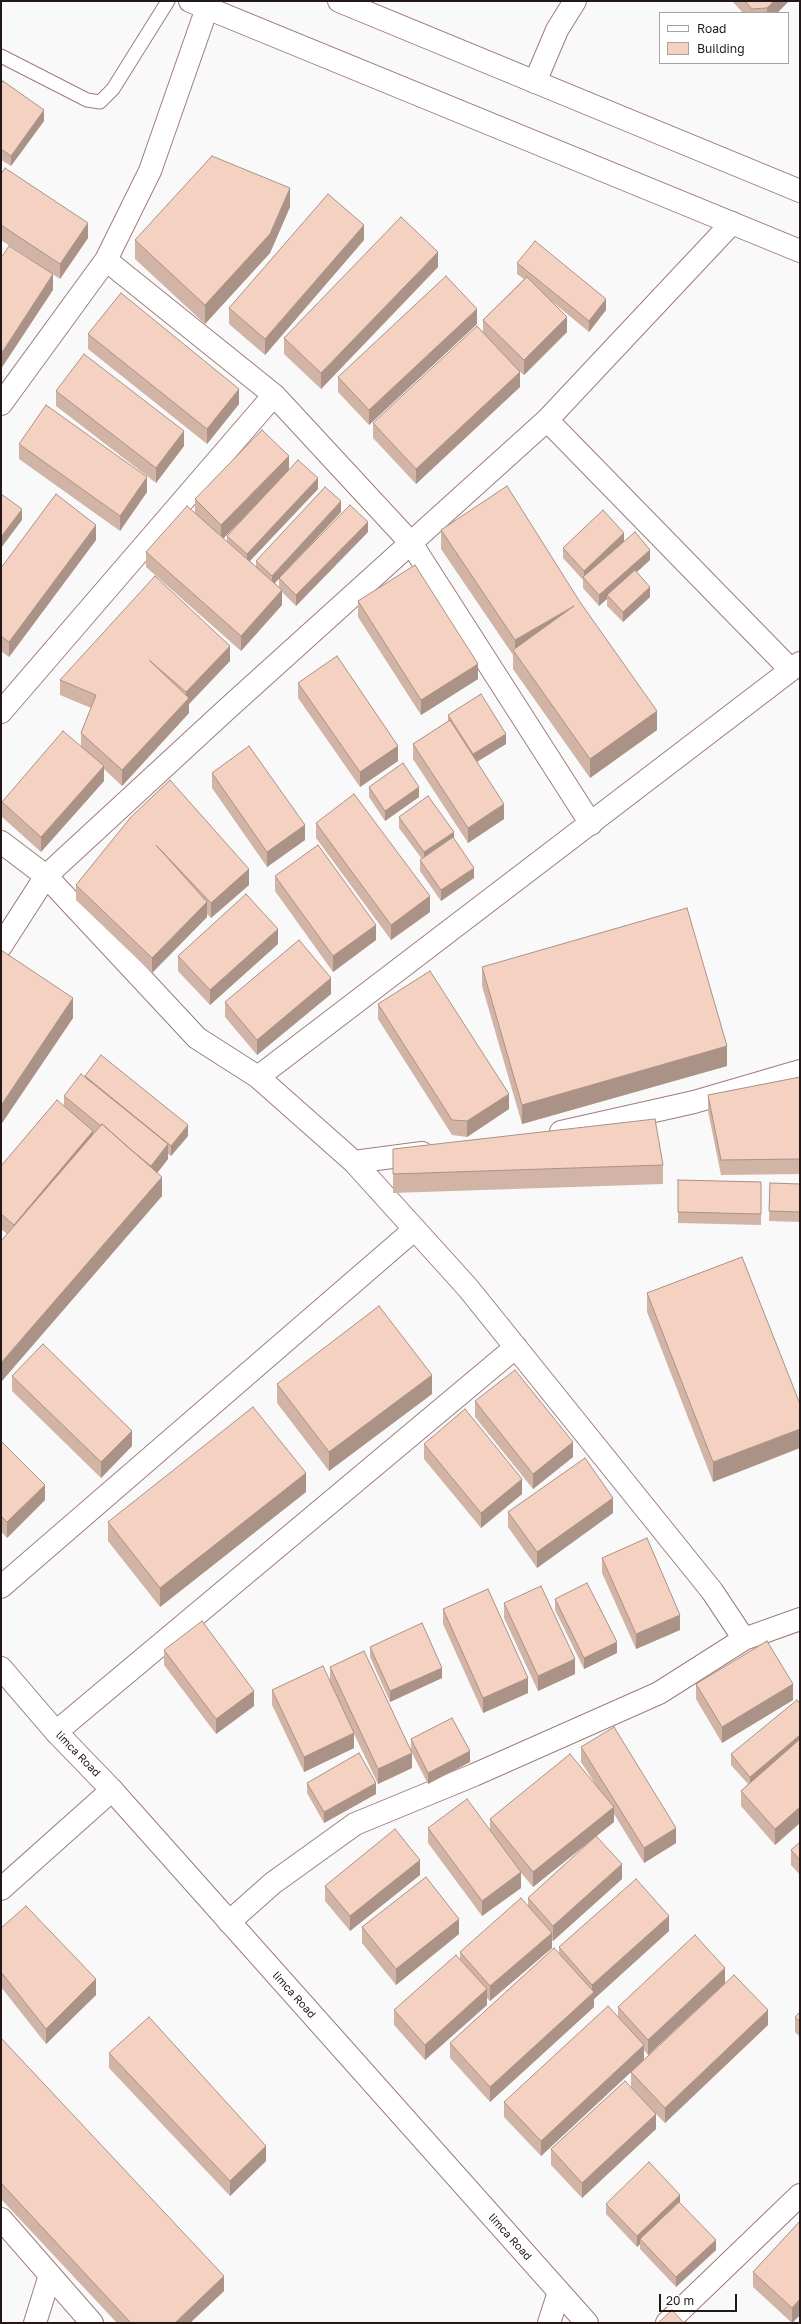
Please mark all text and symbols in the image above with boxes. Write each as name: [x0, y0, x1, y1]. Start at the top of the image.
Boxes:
legend: [659, 12, 789, 64]
text: Road: [697, 21, 726, 36]
text: Building: [697, 41, 745, 56]
street label: limca Road: [53, 1729, 103, 1779]
street label: limca Road: [270, 1969, 318, 2021]
street label: limca Road: [486, 2211, 534, 2263]
scale bar: [661, 2286, 739, 2312]
text: 20 m: [666, 2293, 694, 2308]

